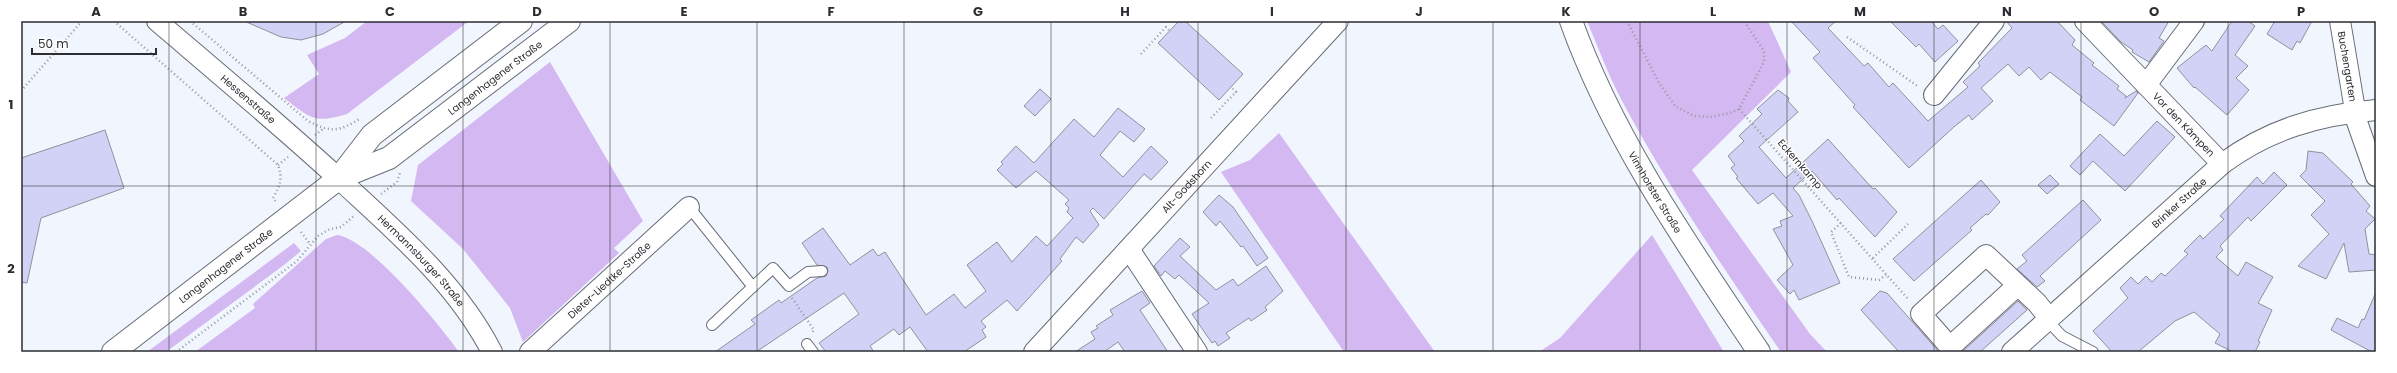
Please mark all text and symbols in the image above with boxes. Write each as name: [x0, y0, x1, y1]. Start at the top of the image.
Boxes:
text: A: [91, 2, 101, 21]
text: B: [239, 2, 248, 21]
text: C: [385, 2, 395, 21]
text: D: [532, 2, 542, 21]
text: E: [680, 2, 688, 21]
text: F: [827, 2, 835, 21]
text: G: [973, 2, 983, 21]
text: H: [1120, 2, 1130, 21]
text: I: [1270, 2, 1274, 21]
text: J: [1415, 2, 1423, 21]
text: K: [1561, 2, 1571, 21]
text: L: [1710, 2, 1716, 21]
text: M: [1854, 2, 1866, 21]
text: N: [2002, 2, 2012, 21]
text: O: [2149, 2, 2159, 21]
text: P: [2297, 2, 2305, 21]
scale bar: [32, 30, 156, 56]
street label: Buchengarten: [2334, 30, 2361, 103]
text: 50 m: [38, 35, 69, 52]
street label: Langenhagener Straße: [445, 37, 545, 118]
street label: Hessenstraße: [217, 71, 279, 127]
street label: Vor den Kämpen: [2149, 89, 2218, 160]
text: 1: [9, 95, 13, 114]
street label: Eckernkamp: [1774, 136, 1826, 192]
street label: Vinnhorster Straße: [1625, 148, 1686, 236]
street label: Alt-Godshorn: [1158, 156, 1215, 216]
street label: Brinker Straße: [2148, 174, 2210, 231]
street label: Hermannsburger Straße: [375, 211, 468, 309]
street label: Langenhagener Straße: [175, 224, 276, 306]
street label: Dieter-Liedtke-Straße: [564, 238, 654, 322]
text: 2: [7, 259, 15, 278]

